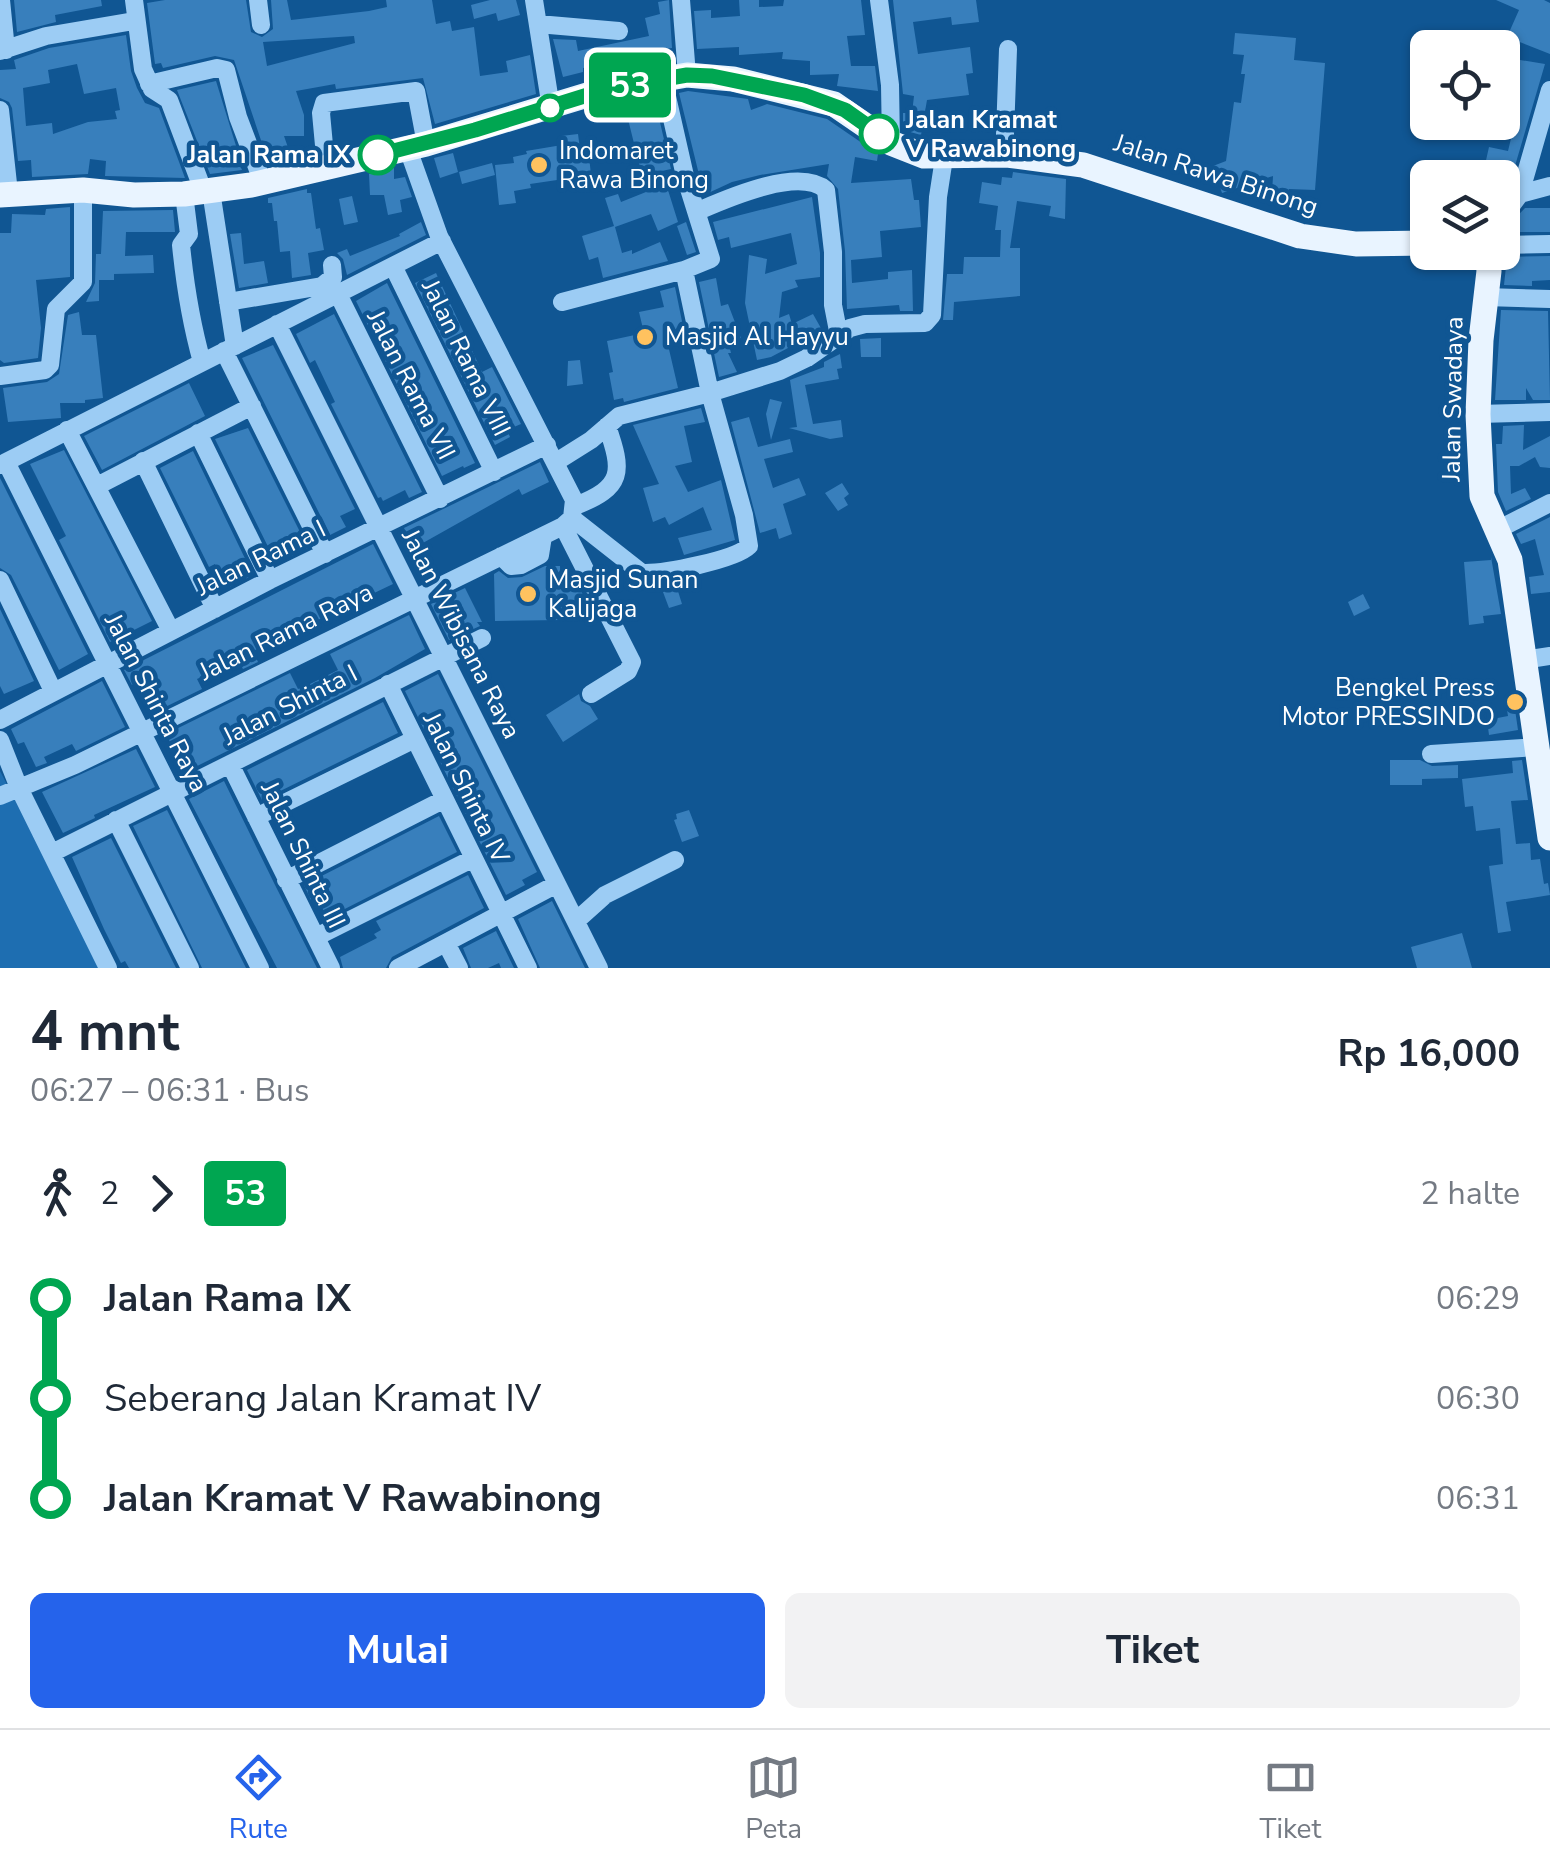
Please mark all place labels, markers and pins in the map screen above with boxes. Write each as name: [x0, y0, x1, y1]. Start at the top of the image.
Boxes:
unlabelled marker: [537, 95, 563, 121]
place label: Jalan Kramat V Rawabinong: [905, 103, 1076, 166]
marker: Jalan Kramat V Rawabinong: [860, 115, 898, 153]
place label: Indomaret Rawa Binong: [559, 134, 709, 197]
marker: Jalan Rama IX: [359, 136, 397, 174]
place label: Jalan Rama IX: [187, 138, 350, 172]
marker: Indomaret Rawa Binong: [528, 154, 550, 176]
place label: Masjid Al Hayyu: [665, 320, 849, 354]
marker: Masjid Al Hayyu: [634, 326, 656, 348]
place label: Masjid Sunan Kalijaga: [548, 563, 698, 626]
marker: Masjid Sunan Kalijaga: [517, 583, 539, 605]
place label: Bengkel Press Motor PRESSINDO: [1282, 671, 1495, 734]
marker: Bengkel Press Motor PRESSINDO: [1504, 691, 1526, 713]

